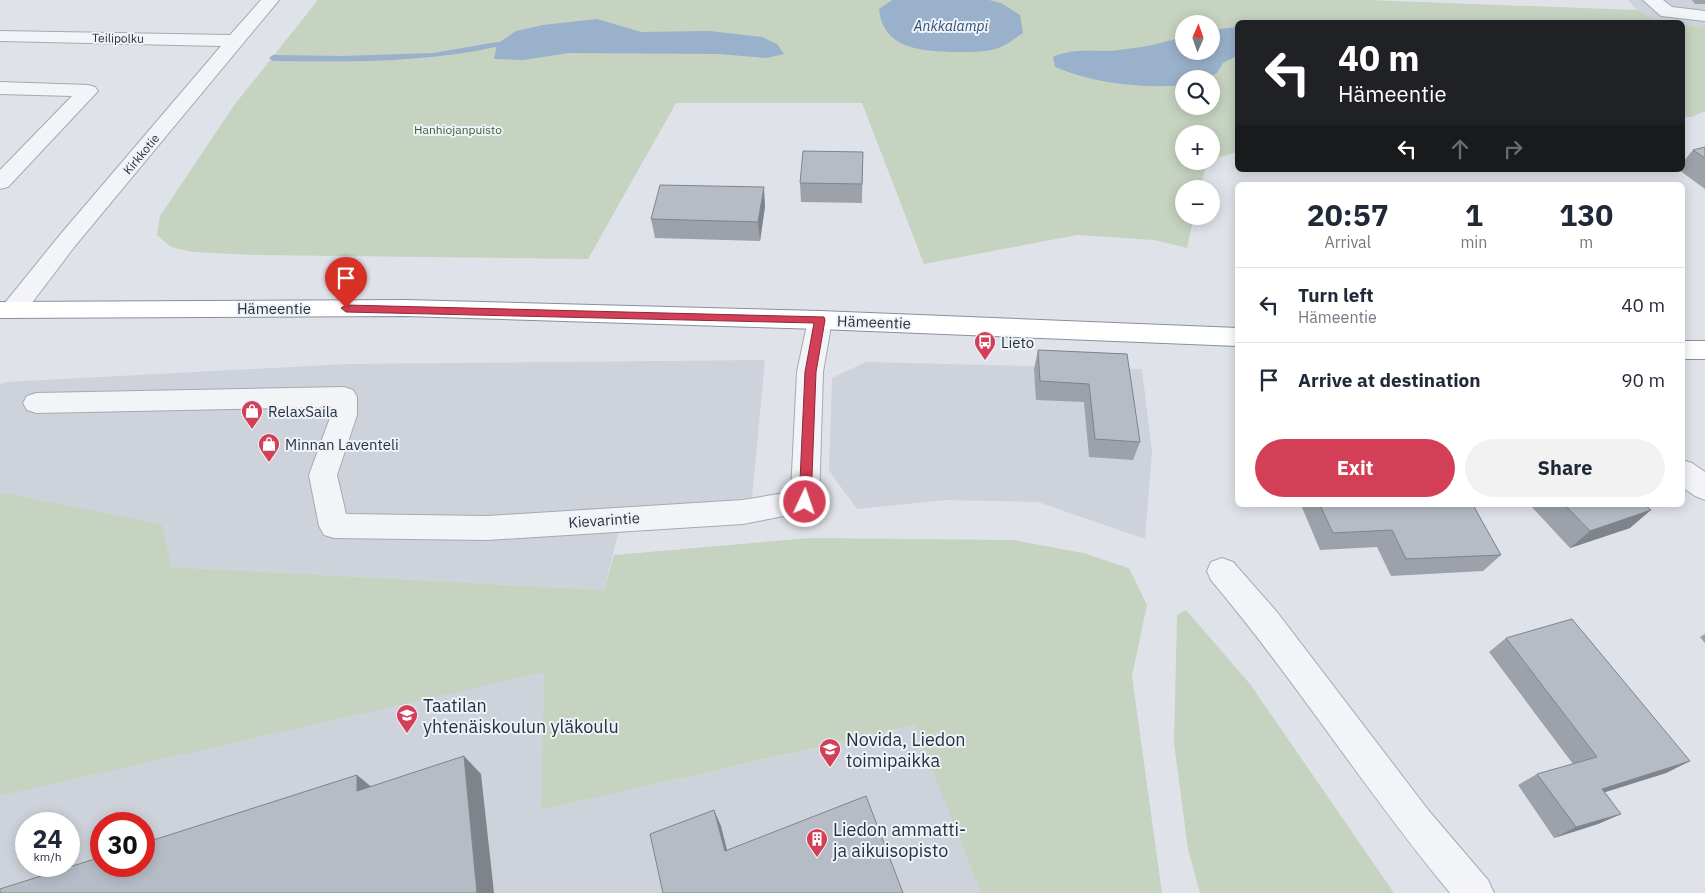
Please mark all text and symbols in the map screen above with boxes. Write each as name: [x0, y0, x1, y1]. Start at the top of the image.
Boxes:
north arrow: [1175, 15, 1220, 60]
map controls: [1175, 15, 1220, 225]
water label: Ankkalampi: [913, 17, 989, 35]
street label: Teilipolku: [92, 30, 144, 46]
text: 40 m: [1338, 35, 1420, 81]
icon: left: [1255, 40, 1320, 105]
button: search: [1175, 70, 1220, 115]
text: Hämeentie: [1338, 79, 1446, 108]
park label: Hanhiojanpuisto: [414, 122, 502, 137]
button: +: [1175, 125, 1220, 170]
street label: Kirkkotie: [120, 130, 162, 177]
icon: left: [1393, 135, 1421, 163]
icon: ahead: [1446, 135, 1474, 163]
icon: right: [1499, 135, 1527, 163]
button: −: [1175, 180, 1220, 225]
text: 20:57: [1307, 195, 1389, 234]
text: 1: [1465, 195, 1483, 234]
text: 130: [1559, 195, 1613, 234]
text: Arrival: [1324, 232, 1371, 252]
text: min: [1460, 232, 1487, 252]
text: m: [1579, 232, 1593, 252]
pin: [325, 257, 367, 308]
icon: arrive: [332, 264, 360, 292]
text: Turn left: [1298, 283, 1374, 307]
icon: left: [1255, 291, 1283, 319]
text: 40 m: [1621, 293, 1665, 317]
street label: Hämeentie: [237, 299, 311, 318]
text: Hämeentie: [1298, 307, 1377, 327]
street label: Hämeentie: [837, 311, 911, 333]
bus stop icon: Lieto: [973, 330, 997, 361]
place label: Lieto: [1001, 333, 1034, 352]
icon: arrive: [1255, 366, 1283, 394]
text: Arrive at destination: [1298, 368, 1481, 392]
text: 90 m: [1621, 368, 1665, 392]
shop icon: RelaxSaila: [240, 399, 264, 430]
place label: RelaxSaila: [268, 402, 338, 421]
shop icon: Minnan Laventeli: [257, 432, 281, 463]
place label: Minnan Laventeli: [285, 435, 399, 454]
button: Exit: [1255, 439, 1455, 497]
button: Share: [1465, 439, 1665, 497]
position arrow: [778, 475, 830, 527]
street label: Kievarintie: [568, 508, 640, 532]
place label: Taatilan yhtenäiskoulun yläkoulu: [423, 694, 619, 738]
school or university icon: Taatilan yhtenäiskoulun yläkoulu: [395, 703, 419, 734]
place label: Novida, Liedon toimipaikka: [846, 728, 966, 772]
school or university icon: Novida, Liedon toimipaikka: [818, 737, 842, 768]
speed limit sign: 30: [90, 812, 155, 877]
place label: Liedon ammatti- ja aikuisopisto: [833, 818, 966, 862]
text: 24: [32, 822, 63, 855]
building icon: Liedon ammatti- ja aikuisopisto: [805, 827, 829, 858]
text: km/h: [33, 849, 62, 864]

